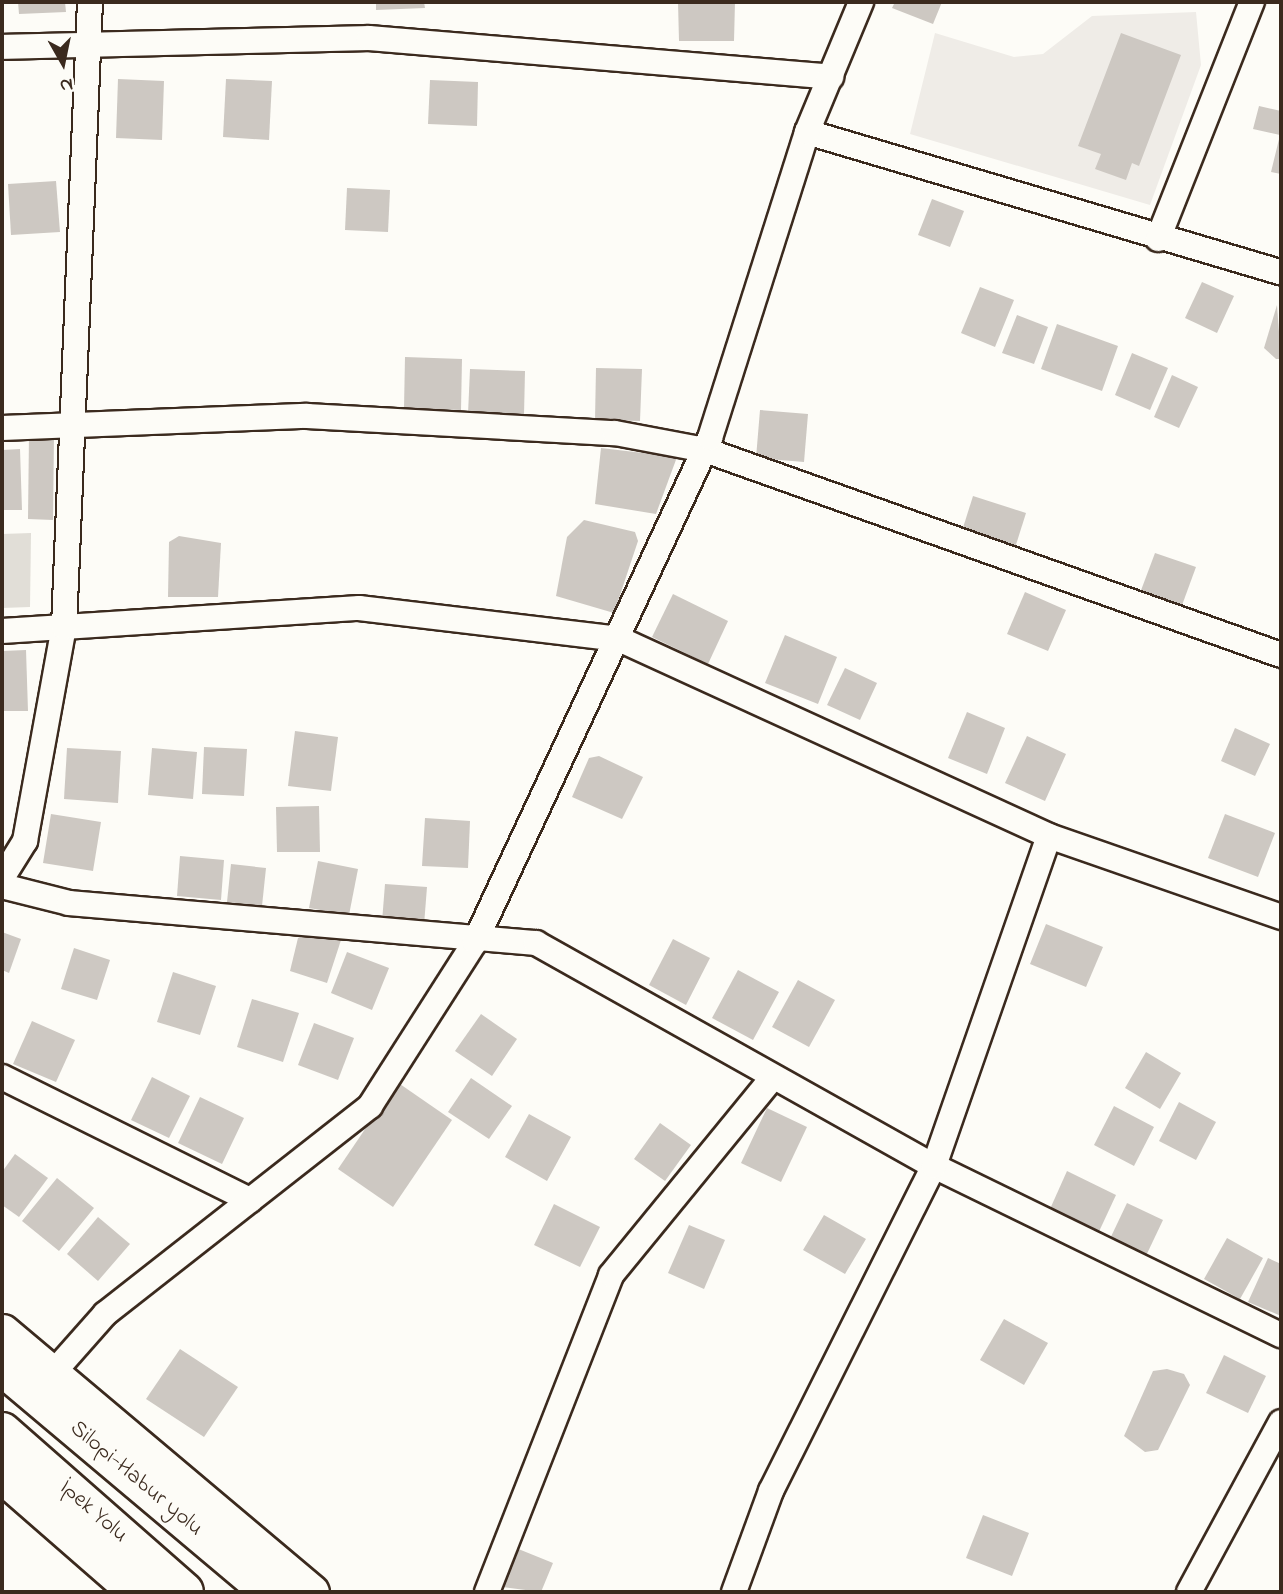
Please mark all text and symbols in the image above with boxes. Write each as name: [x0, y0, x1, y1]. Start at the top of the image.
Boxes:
north arrow: [28, 28, 98, 98]
text: N: [58, 70, 75, 99]
street label: Silopi-Habur yolu: [64, 1415, 208, 1543]
street label: İpek Yolu: [53, 1475, 133, 1549]

